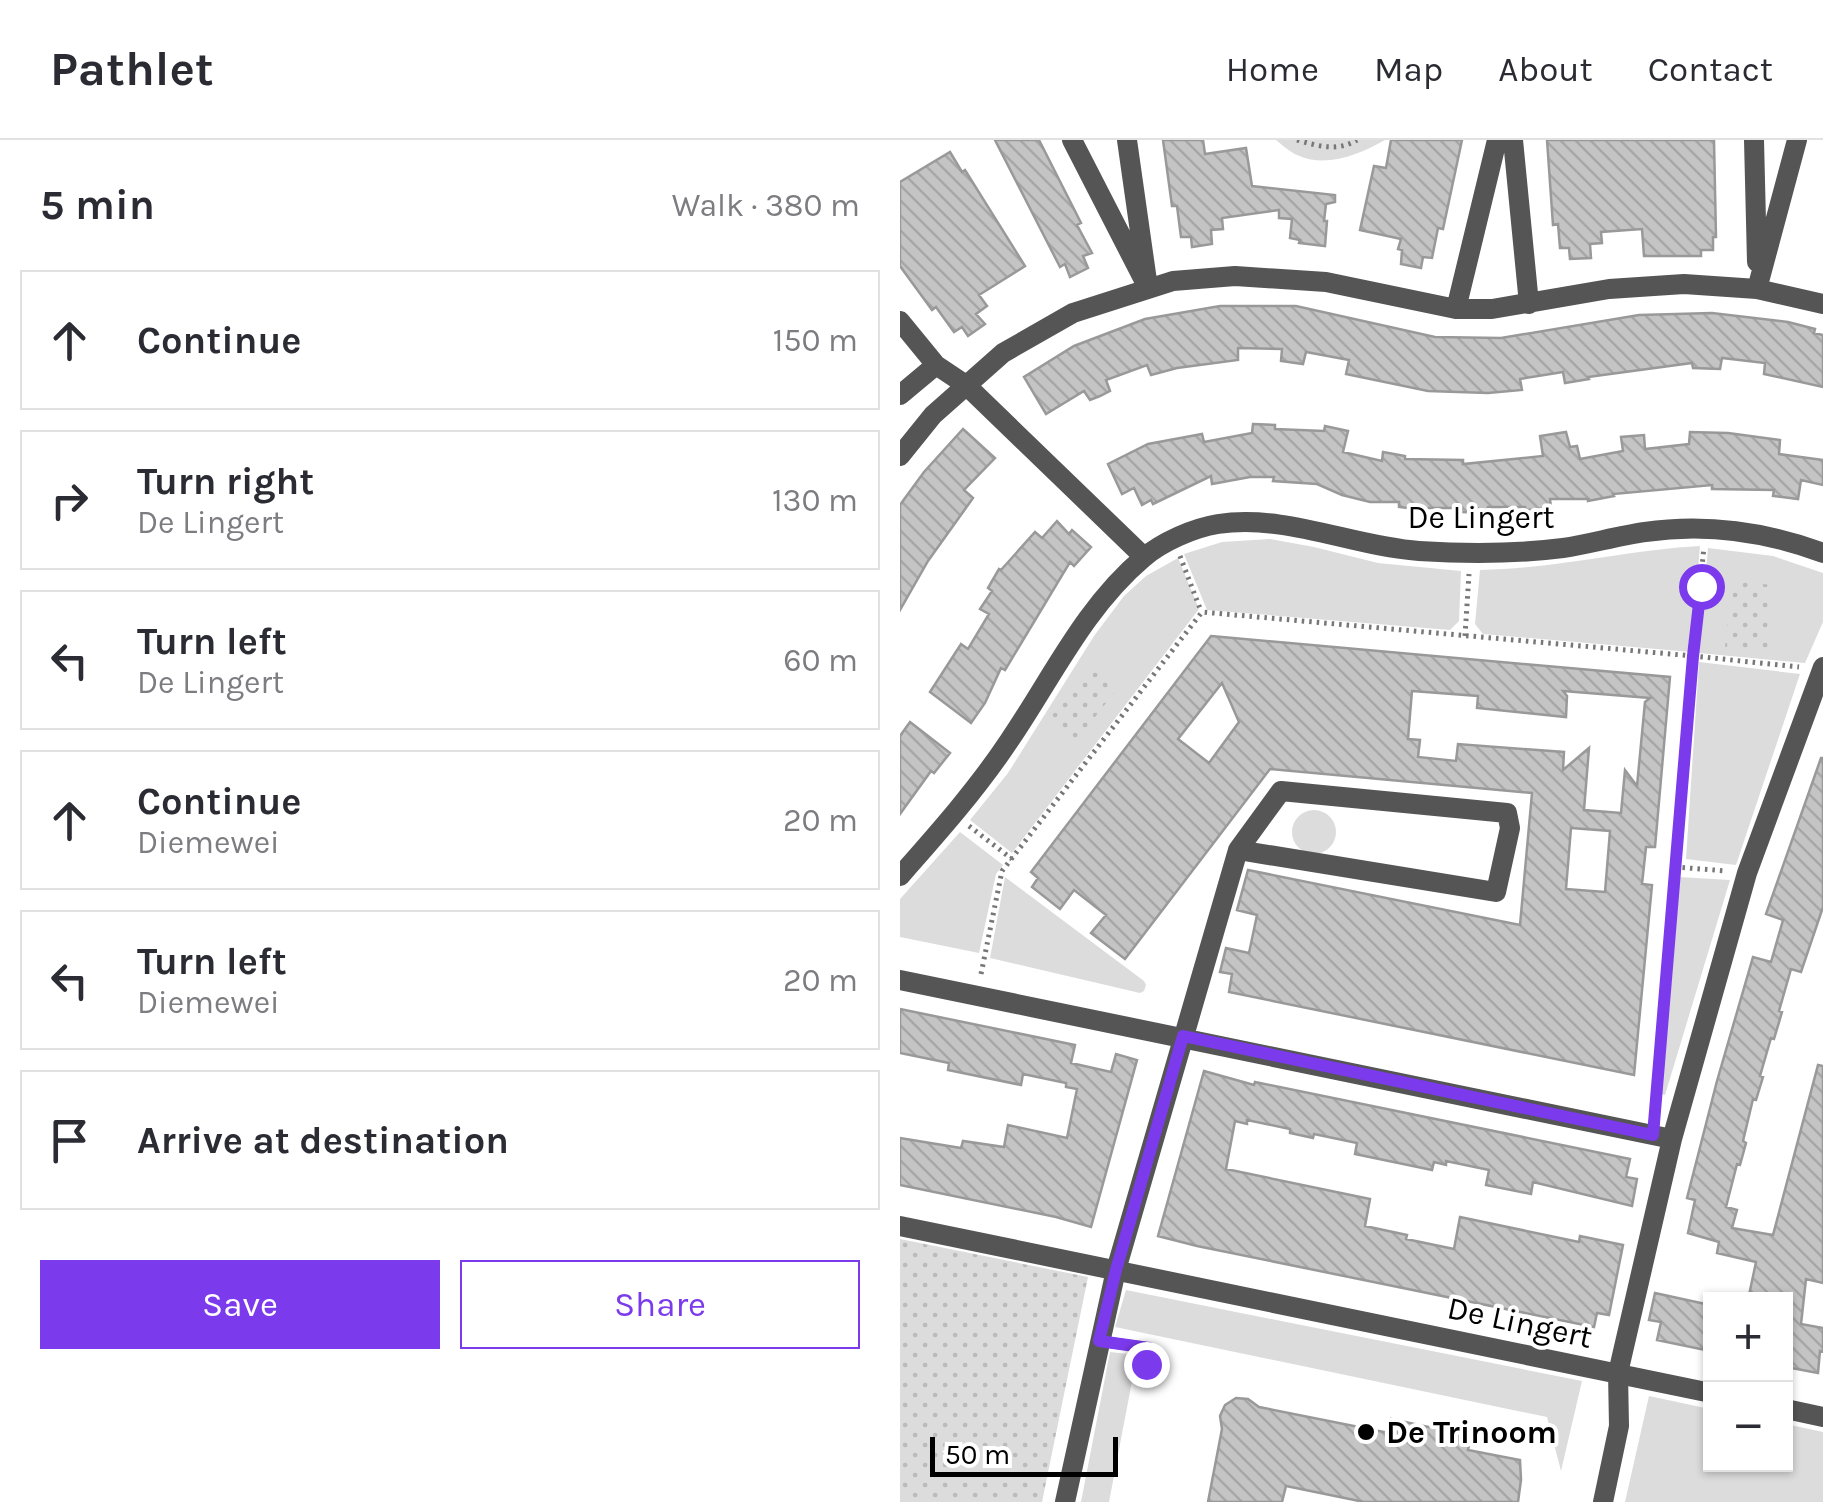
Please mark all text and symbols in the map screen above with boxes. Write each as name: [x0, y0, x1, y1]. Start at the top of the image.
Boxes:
text: Pathlet: [50, 41, 214, 97]
text: Home: [1226, 49, 1319, 90]
text: Map: [1374, 49, 1443, 90]
text: About: [1498, 49, 1593, 90]
text: Contact: [1648, 49, 1773, 90]
text: 5 min: [40, 180, 155, 230]
text: Walk · 380 m: [672, 187, 860, 224]
icon: ahead: [42, 313, 97, 368]
text: Continue: [137, 318, 301, 363]
text: 150 m: [773, 322, 858, 359]
text: Turn right: [137, 459, 314, 504]
icon: right: [42, 473, 97, 528]
text: 130 m: [772, 482, 858, 519]
street label: De Lingert: [1407, 499, 1555, 536]
text: De Lingert: [137, 504, 284, 541]
route start: [1679, 564, 1725, 610]
text: Turn left: [137, 619, 287, 664]
icon: left: [42, 633, 97, 688]
text: 60 m: [783, 642, 858, 679]
text: De Lingert: [137, 664, 284, 701]
text: Continue: [137, 779, 301, 824]
icon: ahead: [42, 793, 97, 848]
text: 20 m: [783, 802, 858, 839]
text: Diemewei: [137, 824, 280, 861]
text: Turn left: [137, 939, 287, 984]
icon: left: [42, 953, 97, 1008]
text: 20 m: [783, 962, 858, 999]
text: Diemewei: [137, 984, 280, 1021]
icon: arrive: [42, 1113, 97, 1168]
text: Arrive at destination: [137, 1118, 509, 1163]
button: Save: [40, 1260, 440, 1349]
button: Share: [460, 1260, 860, 1349]
street label: De Lingert: [1444, 1289, 1596, 1356]
map controls: [1703, 1292, 1793, 1472]
button: +: [1703, 1292, 1793, 1382]
route end: [1124, 1342, 1170, 1388]
button: −: [1703, 1382, 1793, 1472]
place label: De Trinoom: [1386, 1414, 1557, 1451]
marker: De Trinoom: [1355, 1421, 1377, 1443]
scale bar: [930, 1432, 1118, 1476]
text: 50 m: [945, 1438, 1010, 1471]

